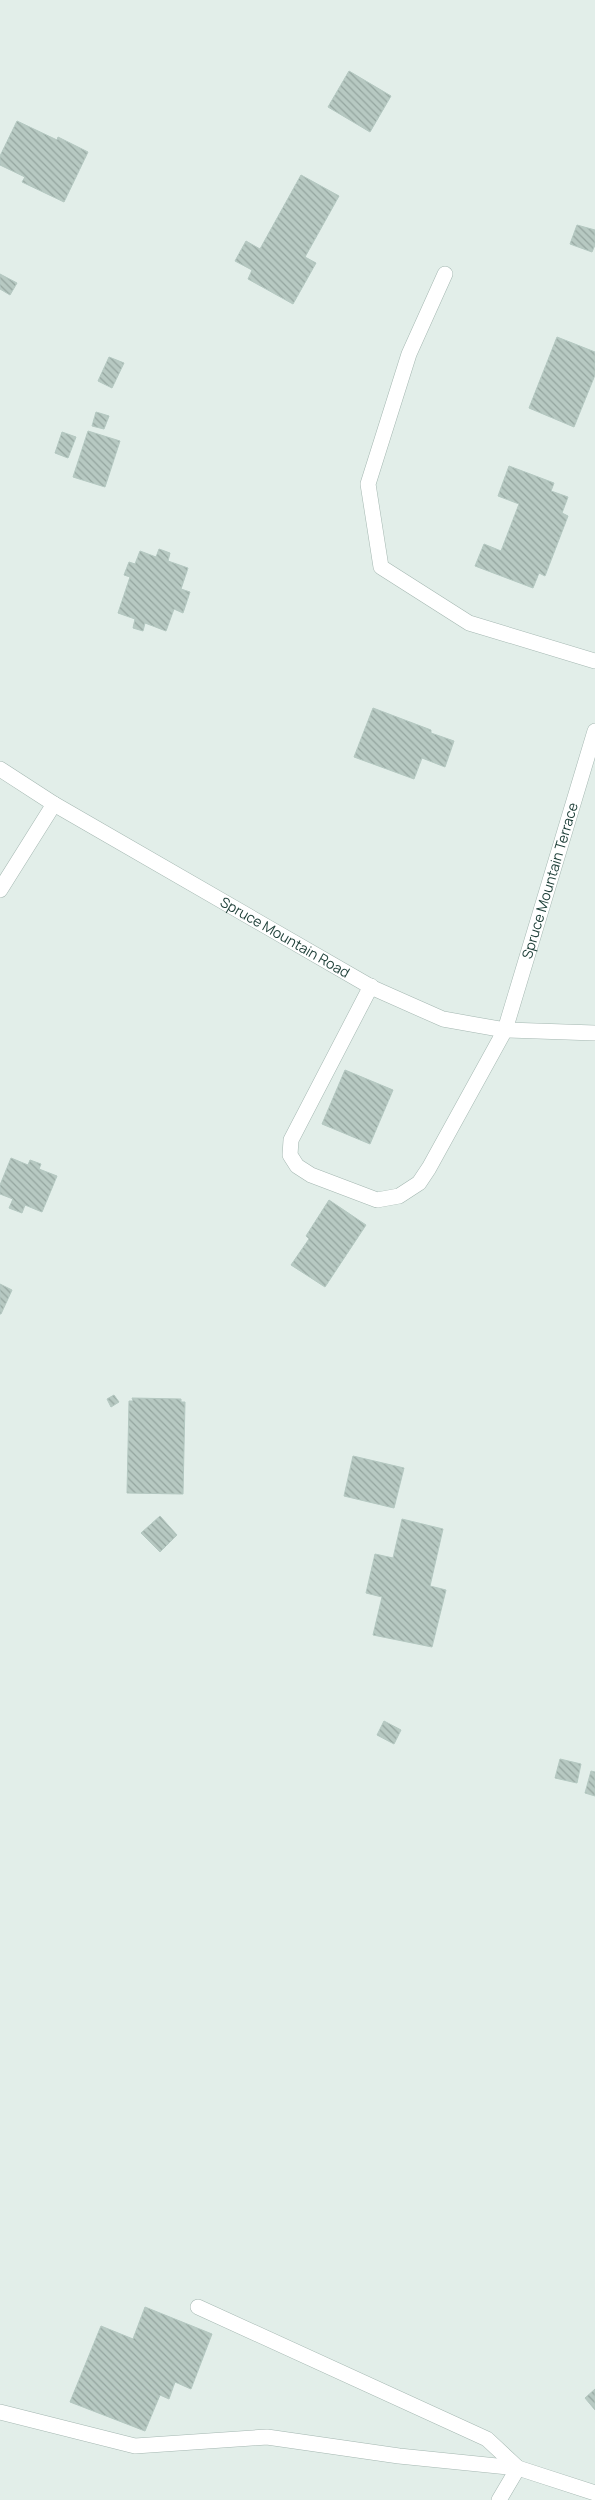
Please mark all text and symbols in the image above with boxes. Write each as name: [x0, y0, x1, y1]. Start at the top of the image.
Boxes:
street label: Spruce Mountain Terrace: [517, 800, 582, 961]
street label: Spruce Mountain Road: [217, 892, 353, 982]

